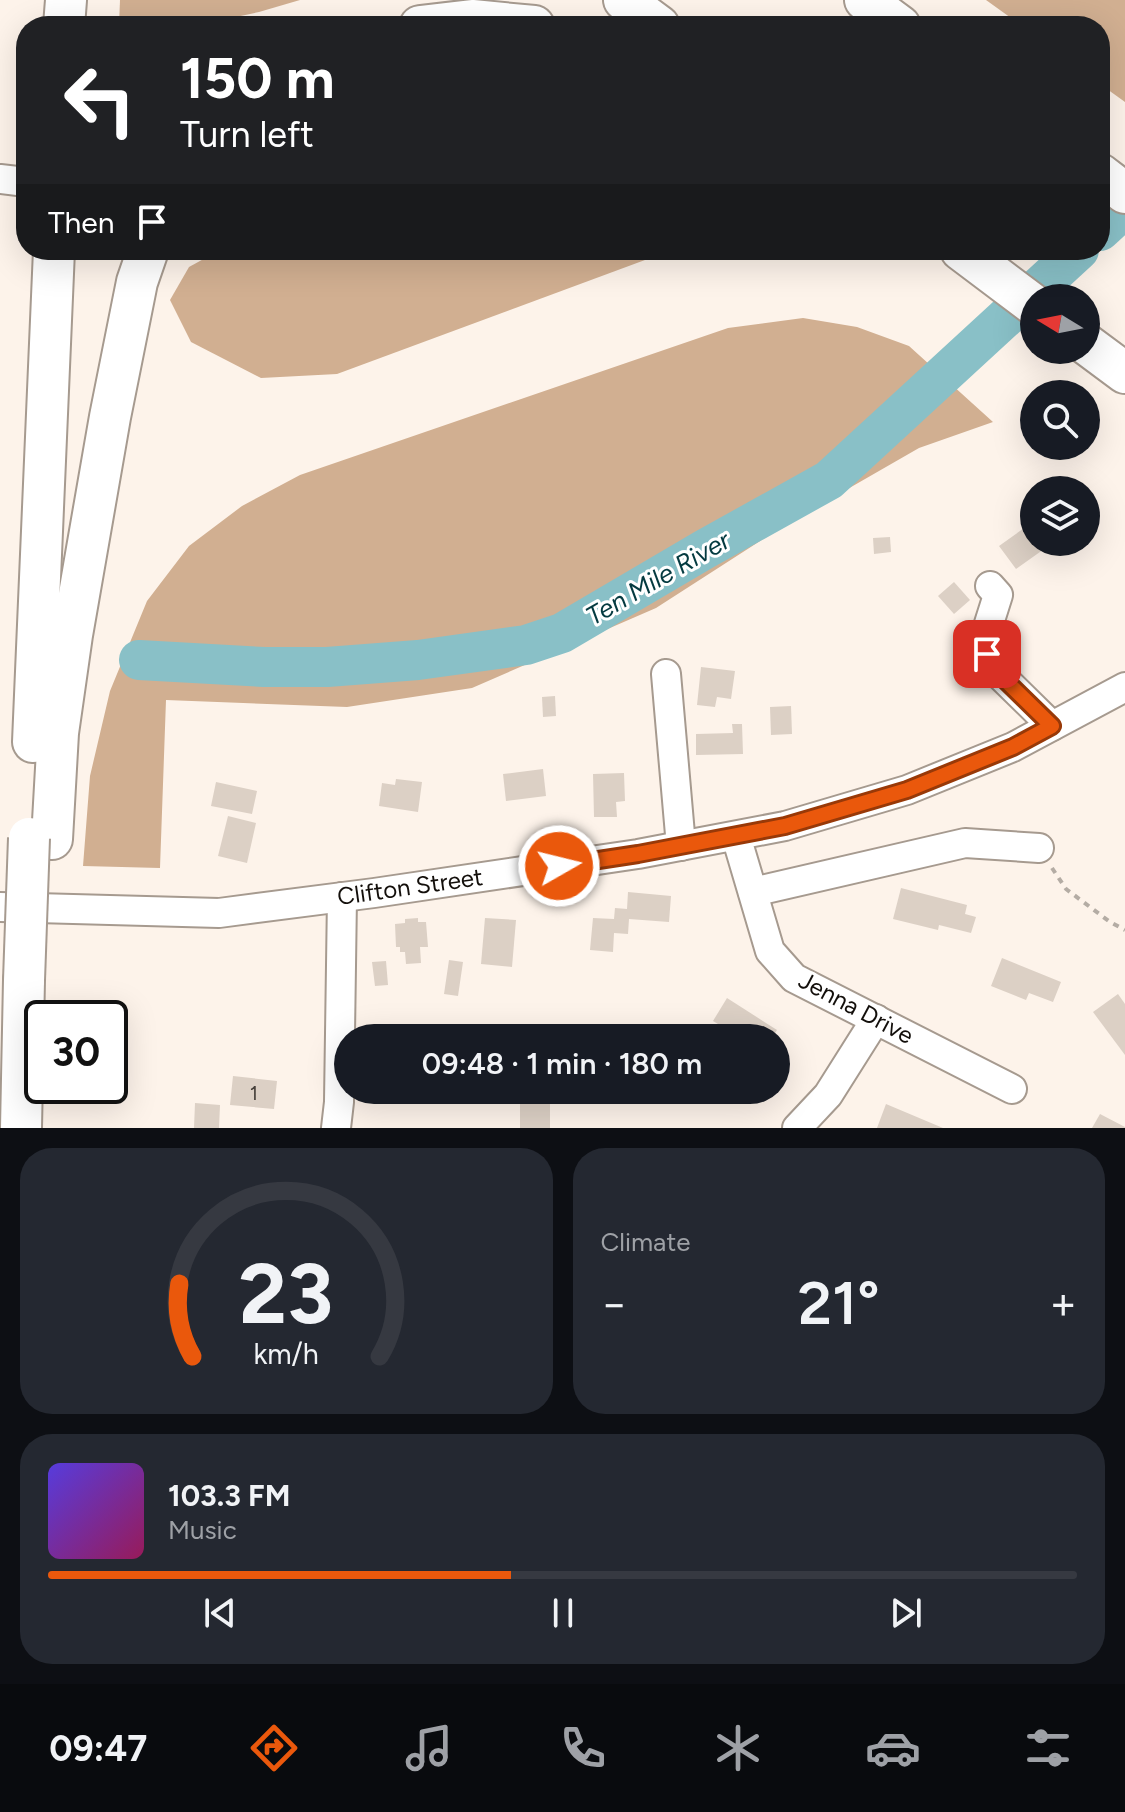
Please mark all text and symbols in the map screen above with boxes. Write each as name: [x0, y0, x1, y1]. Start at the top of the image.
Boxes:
text: 150 m: [180, 45, 335, 112]
icon: left: [48, 48, 152, 152]
text: Turn left: [180, 113, 314, 156]
icon: arrive: [130, 200, 174, 244]
text: Then: [48, 204, 114, 241]
north arrow: [1020, 284, 1100, 364]
map controls: [1020, 284, 1100, 556]
button: search: [1020, 380, 1100, 460]
button: layers: [1020, 476, 1100, 556]
water label: Ten Mile River: [580, 523, 737, 632]
pin: [953, 620, 1021, 688]
icon: arrive: [965, 632, 1009, 676]
position arrow: [517, 824, 601, 908]
street label: Clifton Street: [335, 862, 484, 911]
street label: Jenna Drive: [794, 965, 919, 1050]
speed limit sign: 30: [24, 1000, 128, 1104]
text: 09:48 · 1 min · 180 m: [422, 1045, 702, 1082]
house number: 1: [250, 1081, 258, 1105]
text: Climate: [601, 1226, 690, 1258]
text: 23: [239, 1244, 333, 1344]
text: 21°: [798, 1267, 880, 1339]
text: −: [601, 1277, 628, 1330]
text: +: [1050, 1277, 1077, 1330]
text: km/h: [254, 1337, 319, 1371]
text: 103.3 FM: [168, 1477, 290, 1514]
text: Music: [168, 1514, 237, 1546]
icon: previous: [198, 1591, 242, 1635]
icon: pause: [541, 1591, 585, 1635]
icon: next: [884, 1591, 928, 1635]
icon: directions: [246, 1720, 302, 1776]
icon: music: [401, 1720, 457, 1776]
icon: phone: [555, 1720, 611, 1776]
icon: climate: [710, 1720, 766, 1776]
icon: car: [865, 1720, 921, 1776]
icon: filters: [1020, 1720, 1076, 1776]
text: 09:47: [49, 1727, 147, 1770]

